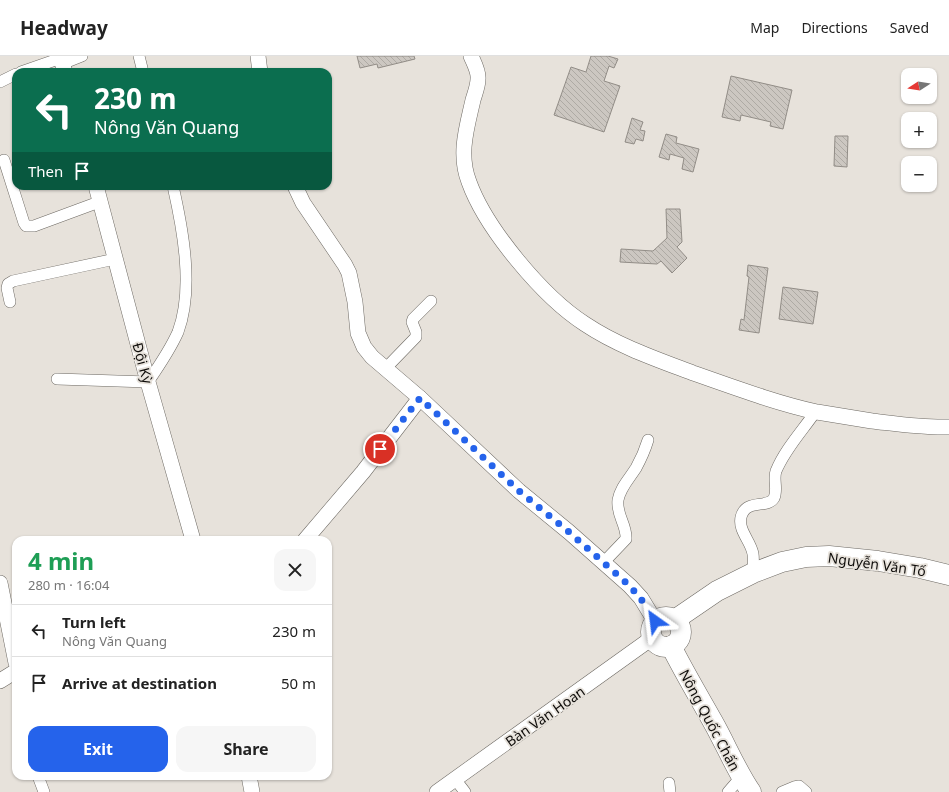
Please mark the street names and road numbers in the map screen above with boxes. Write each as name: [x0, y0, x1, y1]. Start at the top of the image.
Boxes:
street label: Đội Kỳ: [128, 340, 158, 386]
street label: Nguyễn Văn Tố: [827, 548, 927, 580]
street label: Nông Quốc Chấn: [675, 666, 745, 774]
street label: Bàn Văn Hoan: [502, 682, 588, 750]

